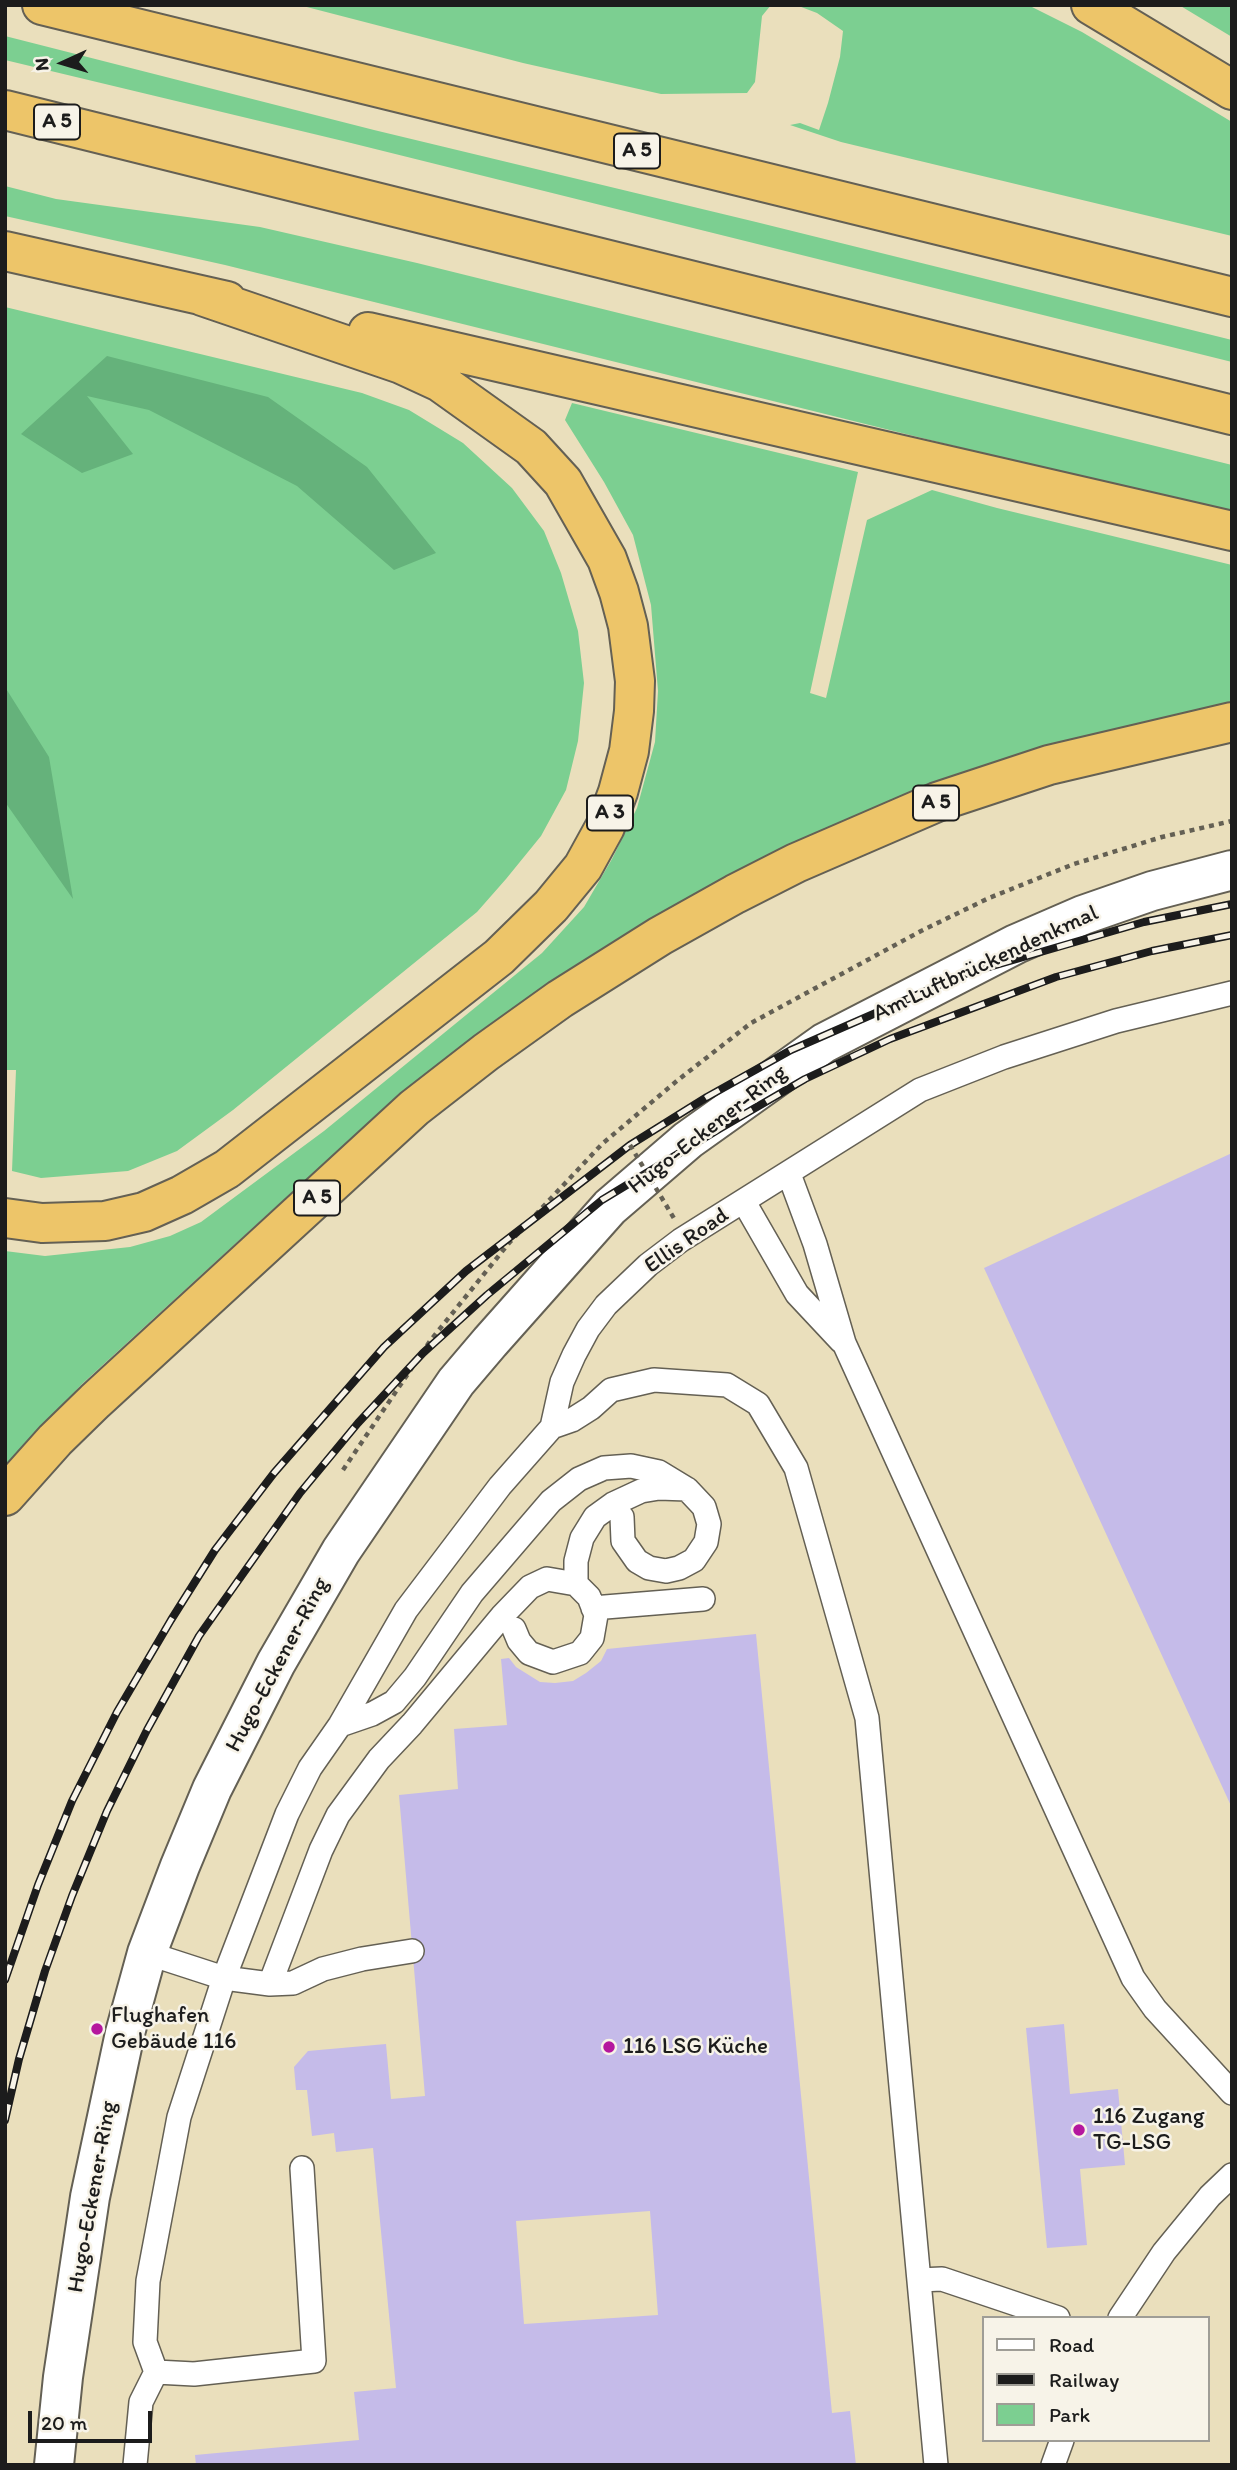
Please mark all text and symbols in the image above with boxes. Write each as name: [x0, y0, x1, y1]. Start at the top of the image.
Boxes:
north arrow: [28, 28, 98, 98]
text: N: [30, 57, 53, 72]
road number: A 5: [34, 104, 80, 140]
road number: A 5: [614, 134, 660, 168]
road number: A 5: [913, 786, 959, 820]
road number: A 3: [587, 796, 633, 830]
street label: Am Luftbrückendenkmal: [869, 900, 1103, 1028]
street label: Hugo-Eckener-Ring: [623, 1059, 793, 1201]
road number: A 5: [294, 1180, 340, 1216]
street label: Ellis Road: [639, 1202, 735, 1280]
street label: Hugo-Eckener-Ring: [220, 1573, 336, 1757]
place label: Flughafen Gebäude 116: [111, 2002, 236, 2056]
marker: Flughafen Gebäude 116: [89, 2021, 105, 2037]
place label: 116 LSG Küche: [623, 2033, 768, 2061]
marker: 116 LSG Küche: [601, 2039, 617, 2055]
street label: Hugo-Eckener-Ring: [63, 2099, 123, 2295]
place label: 116 Zugang TG-LSG: [1093, 2103, 1205, 2157]
marker: 116 Zugang TG-LSG: [1071, 2122, 1087, 2138]
legend: [982, 2316, 1209, 2442]
text: Road: [1049, 2332, 1094, 2357]
text: Railway: [1049, 2367, 1119, 2392]
scale bar: [32, 2396, 156, 2440]
text: Park: [1049, 2402, 1090, 2427]
text: 20 m: [41, 2410, 87, 2435]

